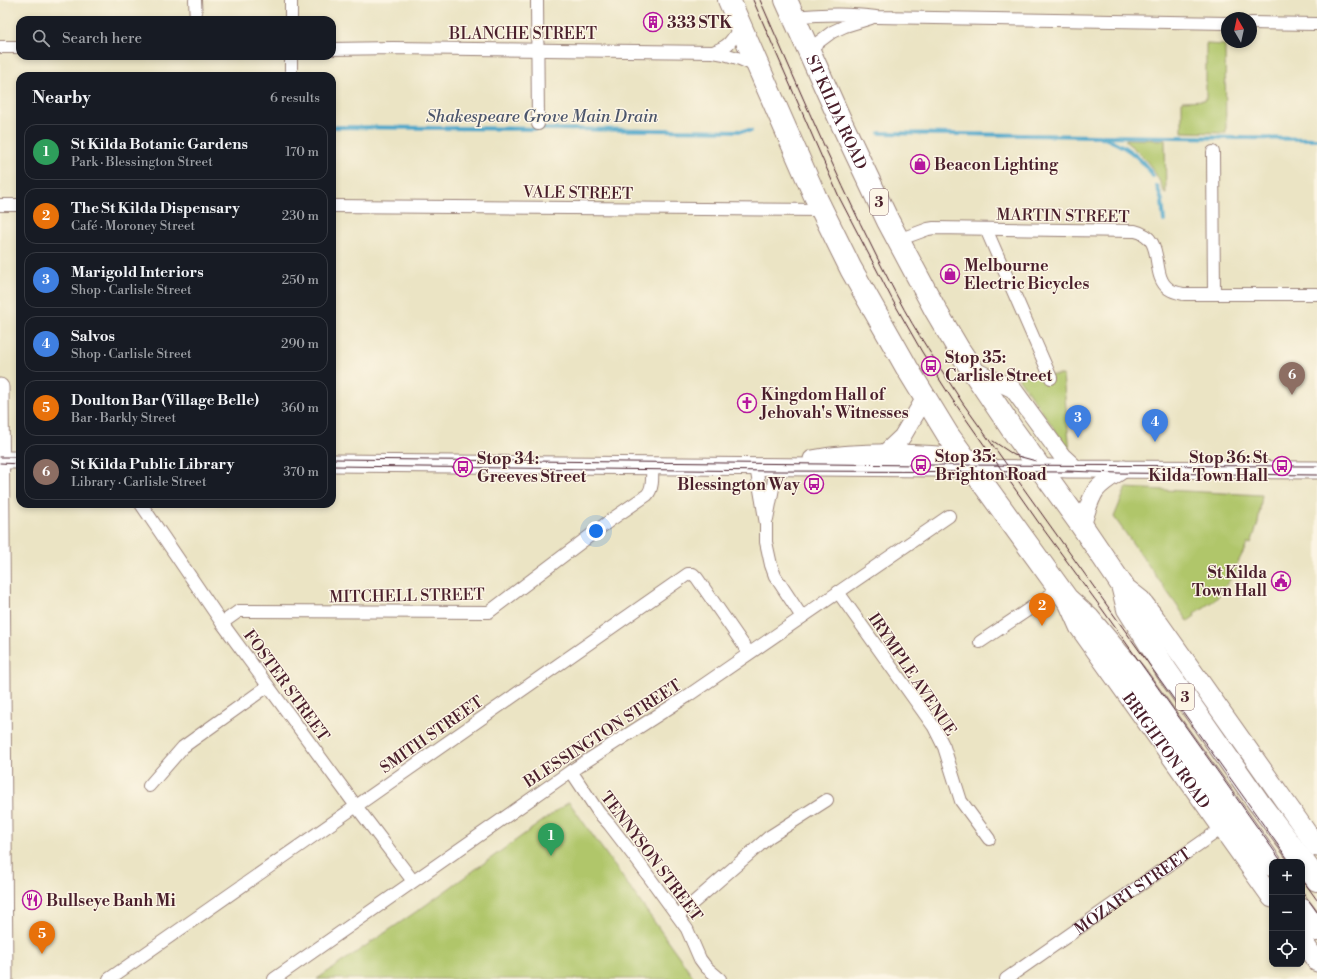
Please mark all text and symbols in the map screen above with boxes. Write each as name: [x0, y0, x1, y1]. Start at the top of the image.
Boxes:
building icon: 333 STK: [642, 11, 664, 33]
north arrow: [1221, 12, 1257, 48]
place label: 333 STK: [667, 13, 733, 33]
search box: [16, 16, 336, 60]
street label: BLANCHE STREET: [448, 24, 597, 44]
icon: search: [30, 27, 52, 49]
text: Search here: [62, 29, 142, 48]
street label: ST KILDA ROAD: [801, 52, 871, 173]
text: Nearby: [32, 87, 91, 109]
text: 6 results: [270, 90, 320, 106]
water label: Shakespeare Grove Main Drain: [426, 106, 659, 128]
text: St Kilda Botanic Gardens: [71, 135, 248, 154]
text: 1: [43, 144, 49, 160]
text: 170 m: [285, 144, 319, 160]
shop icon: Beacon Lighting: [909, 153, 931, 175]
text: Park · Blessington Street: [71, 154, 213, 170]
place label: Beacon Lighting: [934, 155, 1059, 175]
street label: VALE STREET: [522, 182, 633, 204]
road number: 3: [870, 189, 888, 215]
text: The St Kilda Dispensary: [71, 199, 240, 218]
street label: MARTIN STREET: [996, 205, 1130, 227]
text: 2: [42, 208, 50, 224]
text: 230 m: [282, 208, 319, 224]
text: Café · Moroney Street: [71, 218, 195, 234]
place label: Melbourne Electric Bicycles: [964, 256, 1089, 294]
text: Marigold Interiors: [71, 263, 204, 282]
shop icon: Melbourne Electric Bicycles: [939, 263, 961, 285]
text: 3: [42, 272, 50, 288]
text: 250 m: [282, 272, 319, 288]
text: Shop · Carlisle Street: [71, 282, 192, 298]
text: Salvos: [71, 327, 115, 346]
text: 4: [42, 336, 50, 352]
text: 290 m: [281, 336, 319, 352]
text: Shop · Carlisle Street: [71, 346, 192, 362]
place label: Stop 35: Carlisle Street: [945, 348, 1053, 386]
bus stop icon: Stop 35: Carlisle Street: [920, 355, 942, 377]
pin: 6: [1279, 362, 1305, 395]
place label: Kingdom Hall of Jehovah's Witnesses: [759, 385, 909, 423]
text: Doulton Bar (Village Belle): [71, 391, 259, 410]
church icon: Kingdom Hall of Jehovah's Witnesses: [736, 392, 758, 414]
text: 5: [42, 400, 50, 416]
text: 360 m: [281, 400, 319, 416]
pin: 3: [1065, 405, 1091, 438]
pin: 4: [1142, 409, 1168, 442]
text: Bar · Barkly Street: [71, 410, 176, 426]
place label: Stop 35: Brighton Road: [935, 447, 1047, 485]
place label: Stop 36: St Kilda Town Hall: [1148, 448, 1269, 486]
place label: Stop 34: Greeves Street: [477, 449, 587, 487]
bus stop icon: Stop 35: Brighton Road: [910, 454, 932, 476]
text: St Kilda Public Library: [71, 455, 234, 474]
bus stop icon: Stop 36: St Kilda Town Hall: [1271, 455, 1293, 477]
bus stop icon: Stop 34: Greeves Street: [452, 456, 474, 478]
text: 6: [42, 464, 50, 480]
text: 370 m: [283, 464, 319, 480]
bus stop icon: Blessington Way: [803, 473, 825, 495]
text: Library · Carlisle Street: [71, 474, 207, 490]
place label: Blessington Way: [677, 475, 801, 495]
your location: [586, 521, 606, 541]
place label: St Kilda Town Hall: [1192, 563, 1268, 601]
public building icon: St Kilda Town Hall: [1270, 570, 1292, 592]
street label: MITCHELL STREET: [329, 585, 485, 607]
pin: 2: [1029, 593, 1055, 626]
street label: IRYMPLE AVENUE: [864, 609, 961, 740]
street label: FOSTER STREET: [239, 626, 333, 745]
street label: BLESSINGTON STREET: [519, 675, 685, 793]
road number: 3: [1176, 684, 1194, 710]
street label: BRIGHTON ROAD: [1117, 688, 1214, 813]
street label: SMITH STREET: [376, 692, 487, 778]
street label: TENNYSON STREET: [596, 788, 706, 925]
pin: 1: [538, 823, 564, 856]
street label: MOZART STREET: [1071, 844, 1195, 939]
map controls: [1269, 859, 1305, 967]
button: +: [1269, 859, 1305, 895]
restaurant icon: Bullseye Banh Mi: [21, 889, 43, 911]
place label: Bullseye Banh Mi: [46, 891, 176, 911]
button: −: [1269, 895, 1305, 931]
pin: 5: [29, 921, 55, 954]
button: locate: [1269, 931, 1305, 967]

